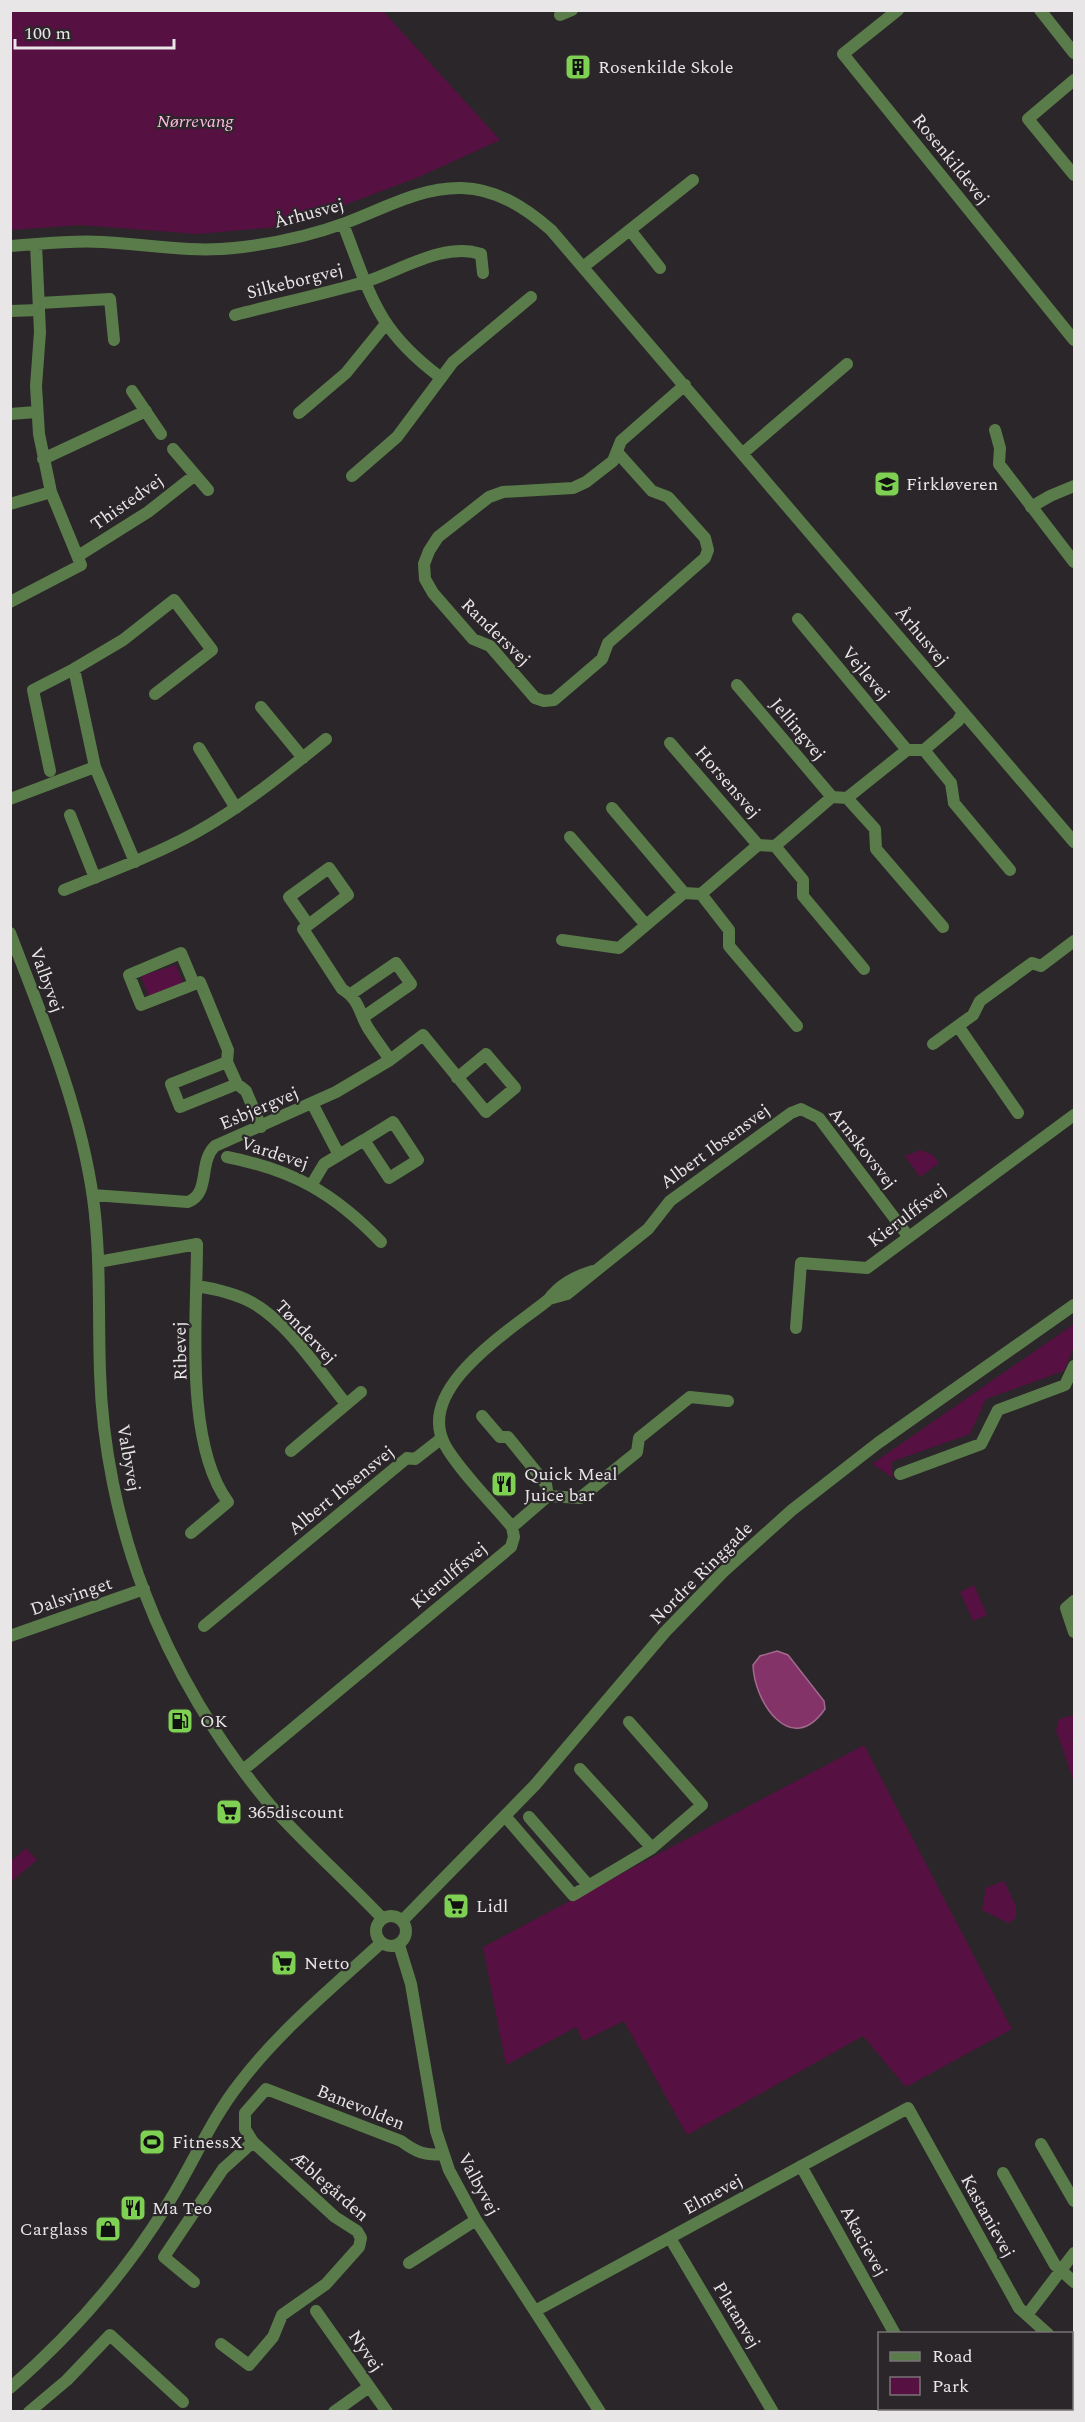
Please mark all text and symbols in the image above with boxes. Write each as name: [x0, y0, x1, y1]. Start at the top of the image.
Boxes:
scale bar: [15, 12, 174, 50]
text: 100 m: [24, 20, 71, 47]
building icon: Rosenkilde Skole: [563, 52, 593, 82]
place label: Rosenkilde Skole: [598, 54, 733, 81]
park label: Nørrevang: [157, 108, 234, 135]
street label: Rosenkildevej: [905, 108, 996, 211]
street label: Århusvej: [271, 191, 347, 236]
street label: Silkeborgvej: [244, 256, 346, 307]
street label: Thistedvej: [85, 467, 169, 538]
school or university icon: Firkløveren: [872, 469, 902, 499]
place label: Firkløveren: [906, 471, 998, 498]
street label: Randersvej: [455, 592, 537, 673]
street label: Århusvej: [888, 600, 955, 673]
street label: Vejlevej: [835, 640, 896, 706]
street label: Jellingvej: [763, 692, 832, 767]
street label: Horsensvej: [688, 740, 767, 825]
street label: Valbyvej: [22, 944, 71, 1017]
street label: Esbjergvej: [215, 1080, 303, 1137]
street label: Albert Ibsensvej: [655, 1097, 776, 1196]
street label: Arnskovsvej: [822, 1101, 903, 1195]
street label: Vardevej: [237, 1130, 312, 1177]
street label: Kierulffsvej: [862, 1177, 952, 1254]
street label: Tøndervej: [268, 1294, 343, 1371]
street label: Ribevej: [166, 1321, 195, 1381]
street label: Valbyvej: [109, 1422, 148, 1494]
street label: Albert Ibsensvej: [282, 1439, 400, 1542]
place label: Quick Meal Juice bar: [524, 1461, 618, 1509]
restaurant icon: Quick Meal Juice bar: [489, 1469, 519, 1499]
street label: Nordre Ringgade: [644, 1516, 759, 1631]
street label: Kierulffsvej: [405, 1535, 494, 1616]
street label: Dalsvinget: [27, 1570, 116, 1623]
fuel station icon: OK: [165, 1706, 195, 1736]
place label: OK: [200, 1708, 228, 1735]
supermarket icon: 365discount: [214, 1797, 244, 1827]
place label: 365discount: [248, 1799, 344, 1826]
supermarket icon: Lidl: [441, 1891, 471, 1921]
place label: Lidl: [476, 1893, 508, 1920]
supermarket icon: Netto: [269, 1948, 299, 1978]
place label: Netto: [304, 1950, 350, 1977]
street label: Banevolden: [313, 2078, 409, 2137]
sports icon: FitnessX: [137, 2127, 167, 2157]
place label: FitnessX: [172, 2129, 243, 2156]
street label: Æblegården: [284, 2144, 375, 2228]
street label: Valbyvej: [451, 2148, 506, 2221]
street label: Elmevej: [679, 2167, 748, 2222]
street label: Kastanievej: [953, 2170, 1022, 2263]
restaurant icon: Ma Teo: [118, 2193, 148, 2223]
place label: Ma Teo: [152, 2195, 212, 2222]
street label: Akacievej: [833, 2201, 894, 2282]
shop icon: Carglass: [93, 2214, 123, 2244]
place label: Carglass: [20, 2216, 88, 2243]
street label: Platanvej: [706, 2277, 767, 2354]
street label: Nyvej: [341, 2325, 390, 2378]
legend: [878, 2332, 1073, 2410]
text: Road: [932, 2343, 973, 2370]
text: Park: [932, 2373, 969, 2400]

